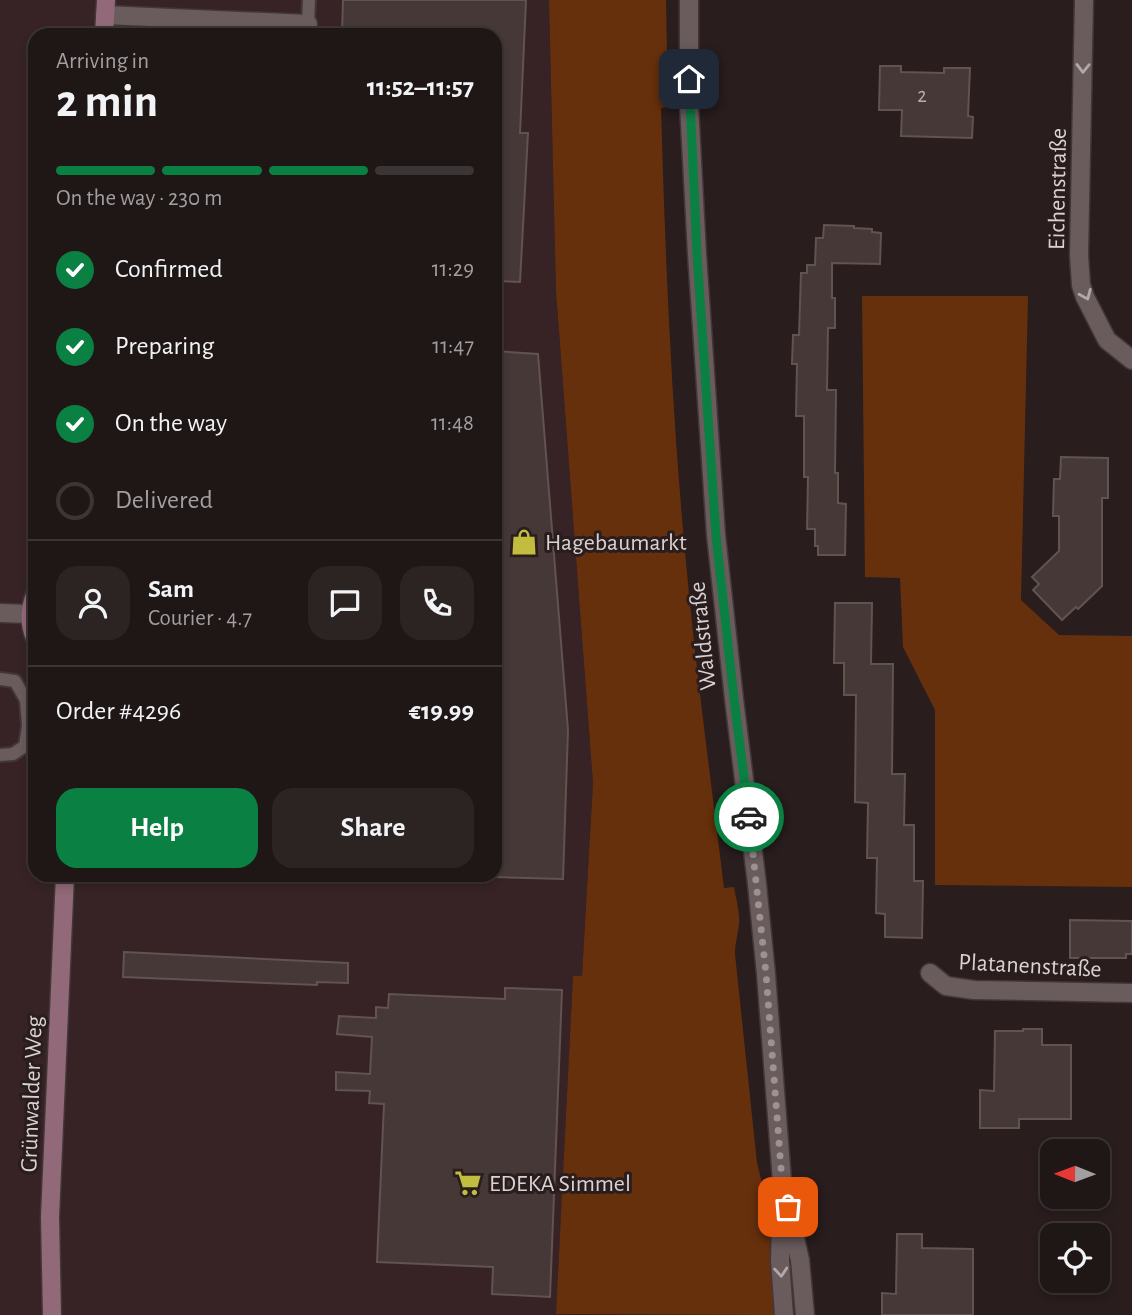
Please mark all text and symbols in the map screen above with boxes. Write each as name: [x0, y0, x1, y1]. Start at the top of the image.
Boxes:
pin: [659, 49, 719, 109]
text: Arriving in: [56, 50, 149, 73]
icon: home: [670, 60, 708, 98]
one-way arrow: [1075, 63, 1091, 74]
text: 11:52–11:57: [367, 74, 474, 100]
text: 2 min: [56, 79, 158, 125]
house number: 2: [917, 85, 927, 106]
street label: Eichenstraße: [1045, 128, 1071, 250]
text: On the way · 230 m: [56, 187, 222, 210]
icon: check: [56, 251, 94, 289]
text: Confirmed: [115, 256, 223, 282]
text: 11:29: [432, 258, 474, 281]
one-way arrow: [1077, 288, 1091, 300]
icon: check: [56, 328, 94, 366]
text: Preparing: [115, 333, 214, 359]
text: 11:47: [432, 335, 474, 358]
icon: check: [56, 405, 94, 443]
text: On the way: [115, 410, 227, 436]
text: 11:48: [431, 412, 474, 435]
text: Delivered: [115, 487, 213, 513]
shop icon: Hagebaumarkt: [509, 527, 539, 557]
place label: Hagebaumarkt: [545, 531, 687, 555]
button: person: [56, 566, 130, 640]
button: chat: [308, 566, 382, 640]
button: phone: [400, 566, 474, 640]
text: Sam: [148, 576, 194, 602]
street label: Waldstraße: [685, 580, 721, 691]
text: Courier · 4.7: [148, 607, 252, 630]
text: Order #4296: [56, 698, 181, 724]
text: €19.99: [409, 698, 474, 724]
courier: [714, 782, 784, 852]
button: Help: [56, 788, 258, 868]
button: Share: [272, 788, 474, 868]
icon: car: [730, 798, 768, 836]
street label: Platanenstraße: [958, 950, 1102, 982]
street label: Grünwalder Weg: [17, 1015, 47, 1173]
north arrow: [1040, 1139, 1110, 1209]
map controls: [1040, 1139, 1110, 1293]
supermarket icon: EDEKA Simmel: [453, 1168, 483, 1198]
place label: EDEKA Simmel: [489, 1172, 631, 1196]
pin: [758, 1177, 818, 1237]
icon: bag: [769, 1188, 807, 1226]
button: locate: [1040, 1223, 1110, 1293]
one-way arrow: [773, 1267, 788, 1278]

